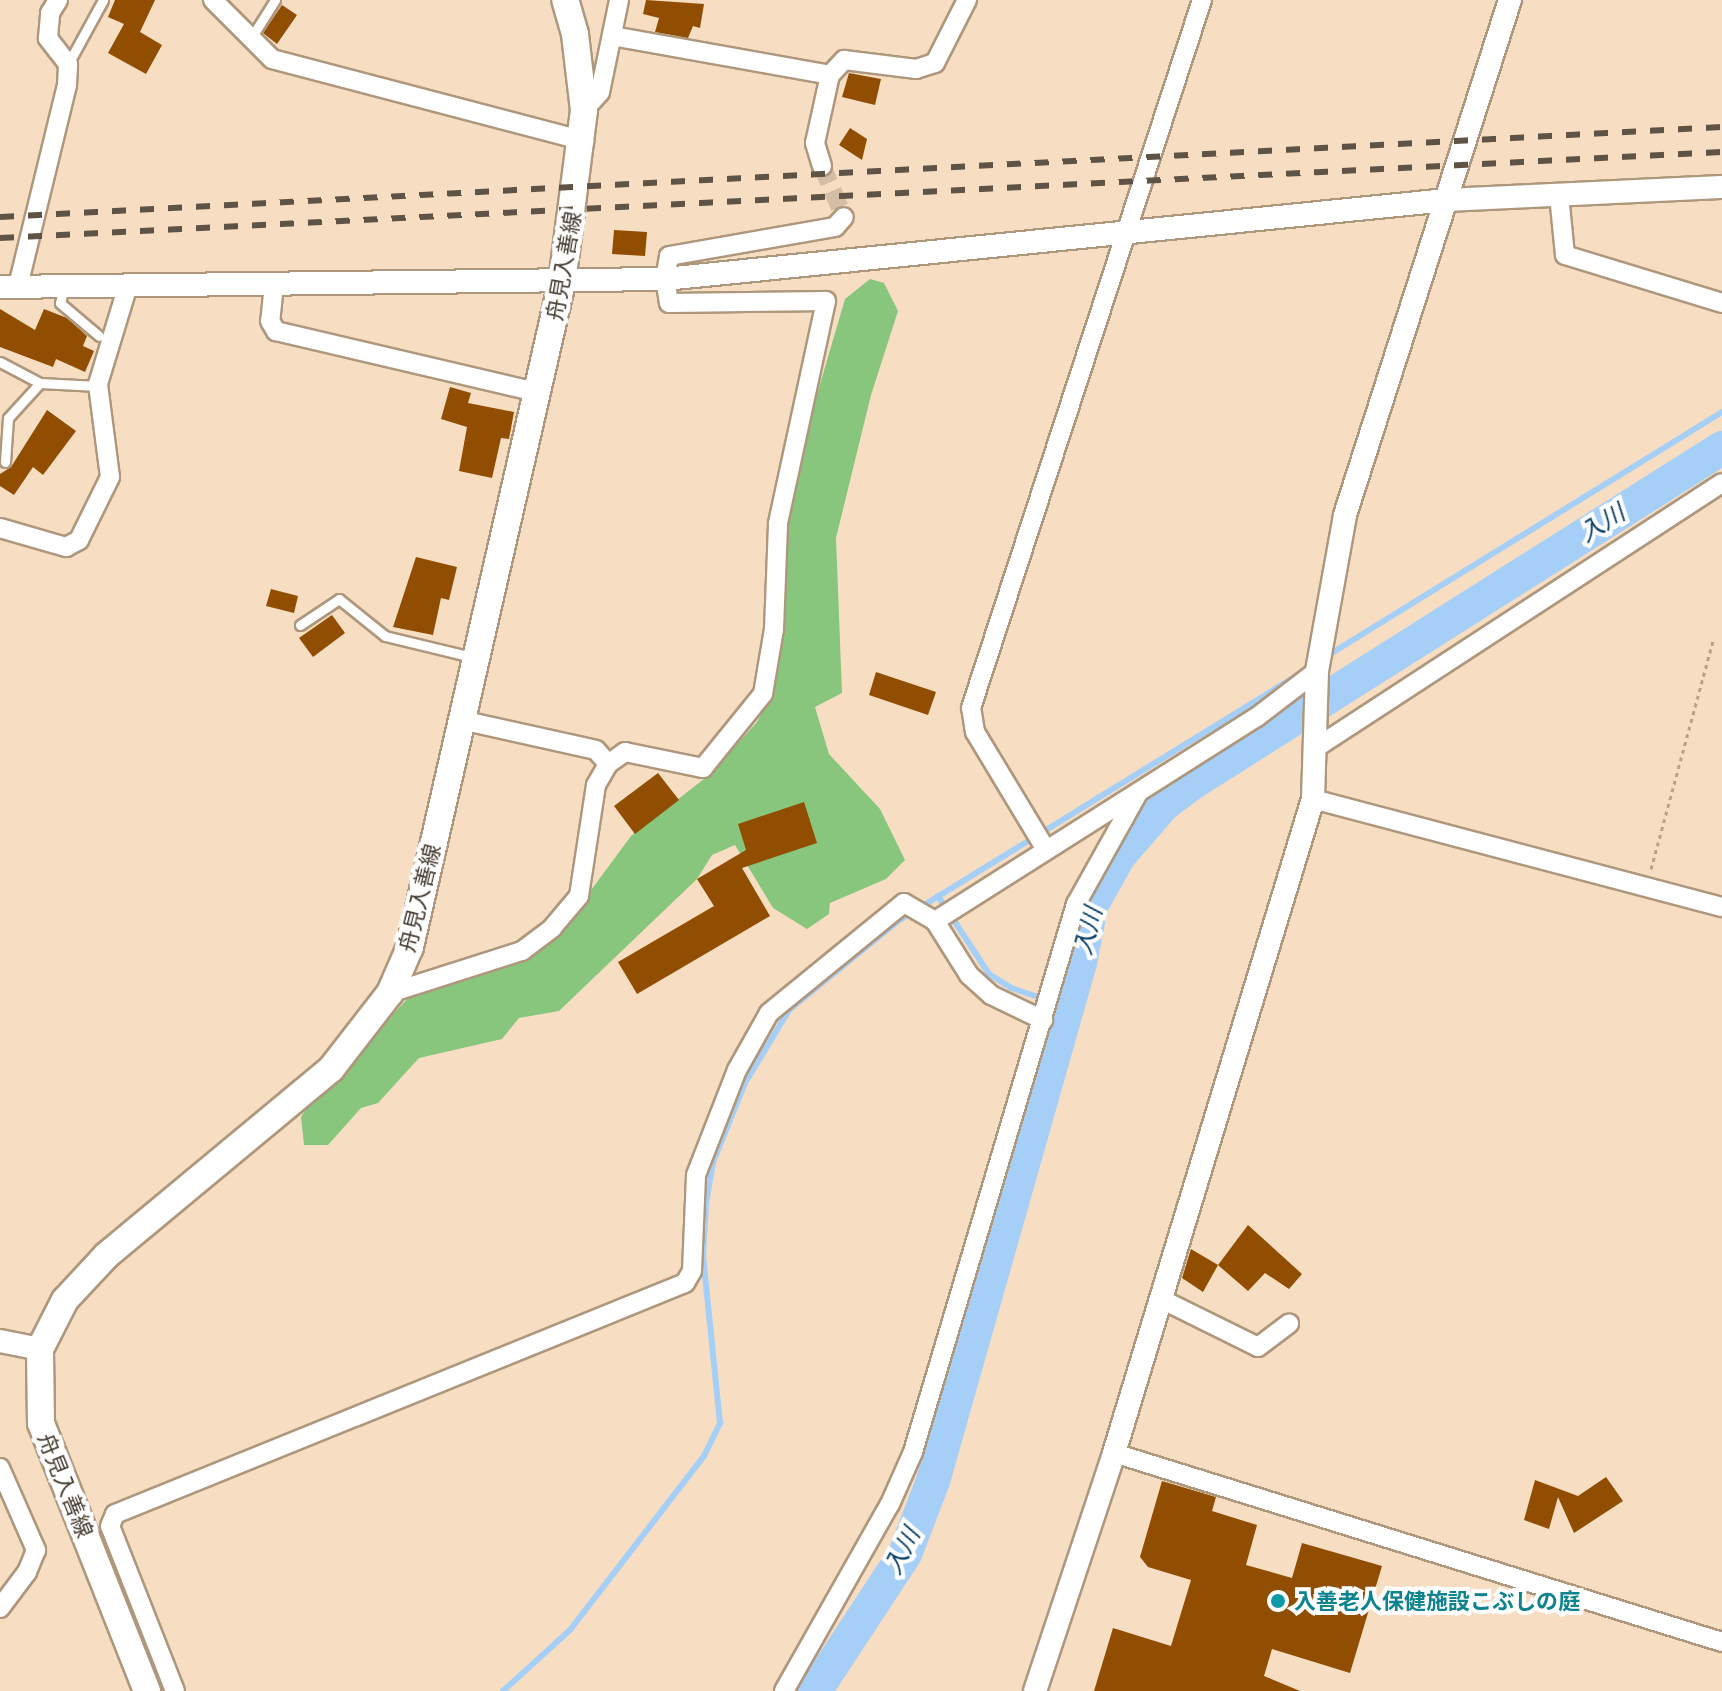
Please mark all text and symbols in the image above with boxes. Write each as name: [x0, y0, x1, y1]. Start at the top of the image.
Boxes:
street label: 舟見入善線: [540, 210, 586, 322]
water label: 入川: [1574, 498, 1630, 548]
street label: 舟見入善線: [393, 841, 445, 955]
water label: 入川: [1068, 904, 1108, 958]
street label: 舟見入善線: [33, 1429, 99, 1541]
water label: 入川: [878, 1523, 926, 1579]
place label: 入善老人保健施設こぶしの庭: [1294, 1588, 1580, 1614]
marker: 入善老人保健施設こぶしの庭: [1269, 1592, 1287, 1610]

